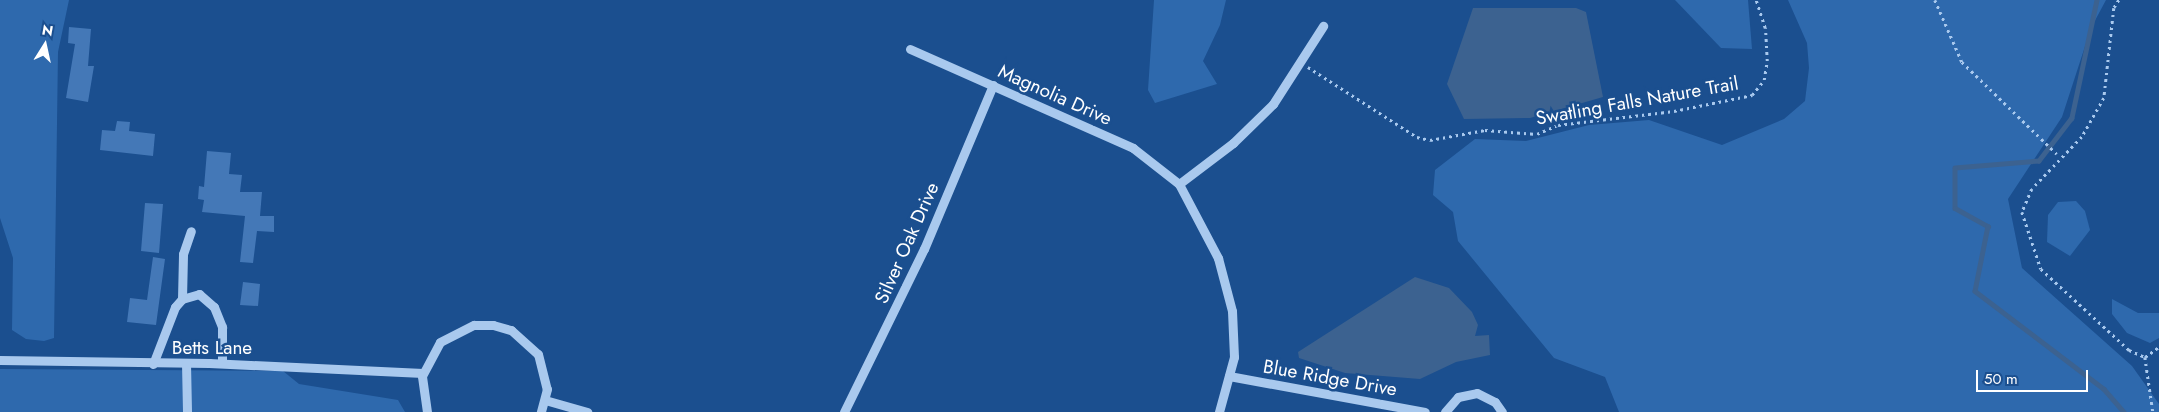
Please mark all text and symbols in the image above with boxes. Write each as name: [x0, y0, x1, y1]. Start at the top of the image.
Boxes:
text: N: [40, 19, 55, 41]
north arrow: [20, 20, 70, 70]
street label: Magnolia Drive: [995, 60, 1115, 130]
street label: Swatling Falls Nature Trail: [1534, 72, 1740, 130]
street label: Silver Oak Drive: [870, 179, 944, 307]
street label: Betts Lane: [172, 337, 252, 359]
street label: Blue Ridge Drive: [1261, 355, 1399, 401]
scale bar: [1979, 360, 2092, 392]
text: 50 m: [1984, 368, 2018, 390]

